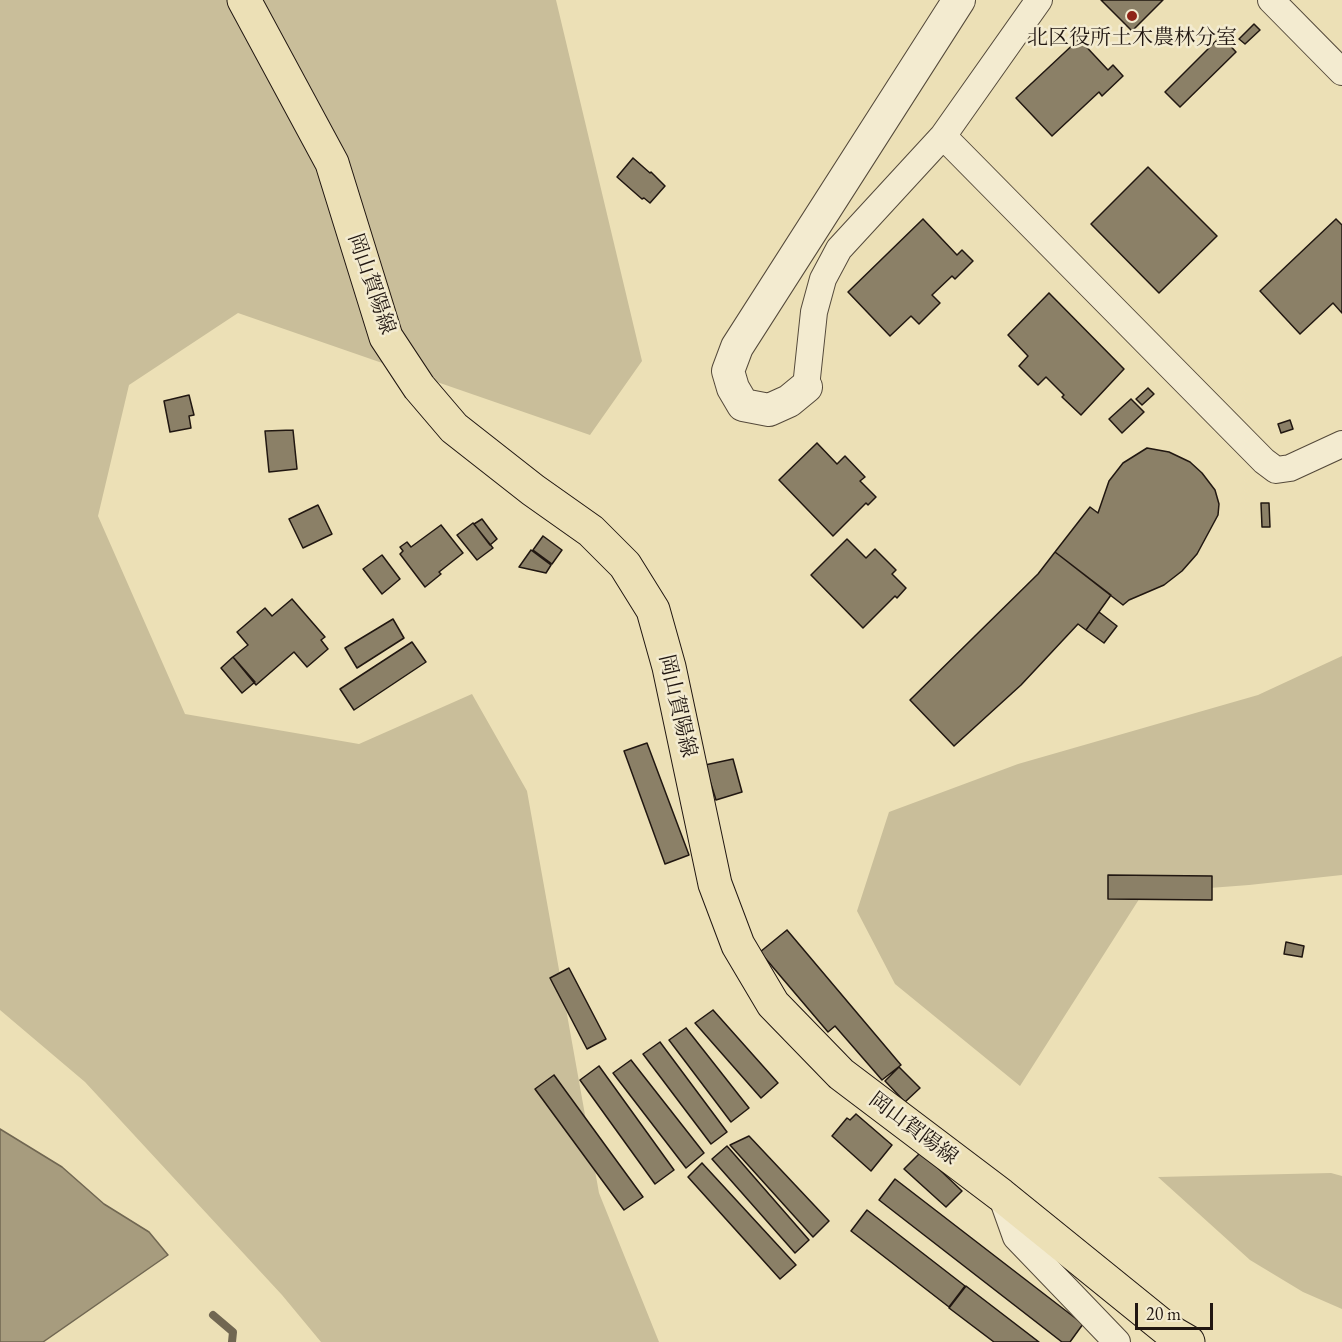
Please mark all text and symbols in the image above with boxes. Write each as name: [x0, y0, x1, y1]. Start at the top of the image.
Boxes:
marker: 北区役所土木農林分室: [1125, 9, 1139, 23]
place label: 北区役所土木農林分室: [1027, 25, 1237, 51]
street label: 岡山賀陽線: [342, 230, 400, 338]
street label: 岡山賀陽線: [653, 652, 701, 760]
street label: 岡山賀陽線: [863, 1087, 963, 1171]
scale bar: [1138, 1291, 1216, 1329]
text: 20 m: [1146, 1302, 1181, 1325]

